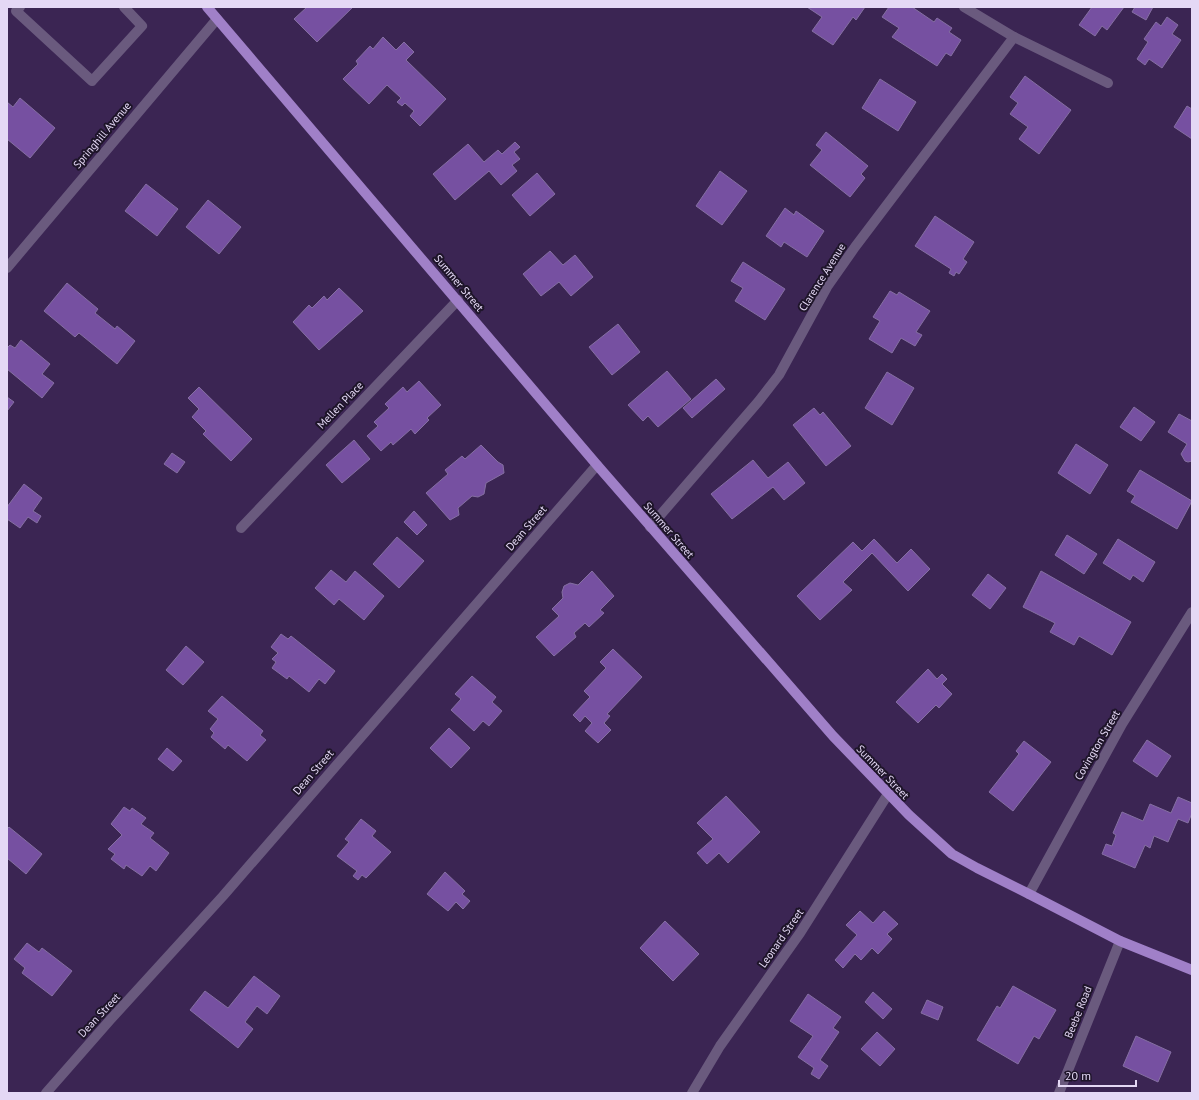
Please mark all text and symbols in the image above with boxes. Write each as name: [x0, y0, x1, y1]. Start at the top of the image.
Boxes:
street label: Springhill Avenue: [70, 98, 134, 171]
street label: Clarence Avenue: [796, 240, 849, 314]
street label: Summer Street: [431, 252, 487, 315]
street label: Mellen Place: [314, 378, 366, 432]
street label: Summer Street: [641, 499, 697, 561]
street label: Dean Street: [503, 502, 550, 553]
street label: Covington Street: [1071, 707, 1123, 782]
street label: Summer Street: [854, 742, 913, 802]
street label: Dean Street: [290, 746, 337, 797]
street label: Leonard Street: [756, 906, 807, 970]
street label: Beebe Road: [1061, 984, 1095, 1040]
street label: Dean Street: [75, 990, 123, 1040]
scale bar: [1059, 1062, 1136, 1088]
text: 20 m: [1065, 1068, 1091, 1083]

